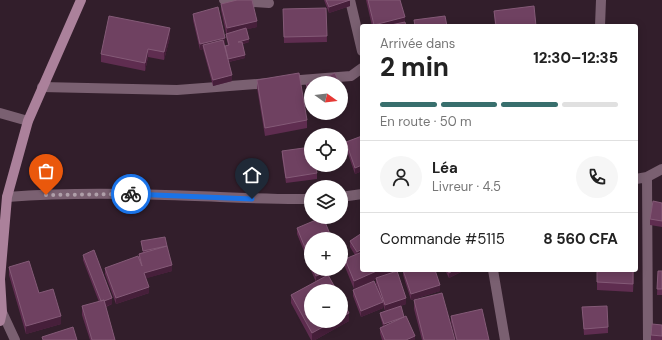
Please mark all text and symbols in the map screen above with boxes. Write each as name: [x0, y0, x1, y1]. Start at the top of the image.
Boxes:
text: Arrivée dans: [380, 35, 455, 52]
text: 12:30–12:35: [533, 48, 618, 68]
text: 2 min: [380, 50, 449, 84]
north arrow: [304, 76, 348, 120]
map controls: [304, 76, 348, 328]
text: En route · 50 m: [380, 113, 472, 130]
button: locate: [304, 128, 348, 172]
pin: [29, 154, 63, 195]
button: person: [380, 156, 422, 198]
button: phone: [576, 156, 618, 198]
pin: [235, 158, 269, 199]
text: Léa: [432, 158, 458, 178]
icon: bag: [35, 160, 57, 182]
icon: home: [241, 164, 263, 186]
courier: [111, 174, 151, 214]
text: Livreur · 4.5: [432, 178, 501, 195]
button: layers: [304, 180, 348, 224]
icon: bike: [120, 183, 142, 205]
text: Commande #5115: [380, 229, 505, 249]
text: 8 560 CFA: [543, 229, 618, 249]
button: +: [304, 232, 348, 276]
button: −: [304, 284, 348, 328]

